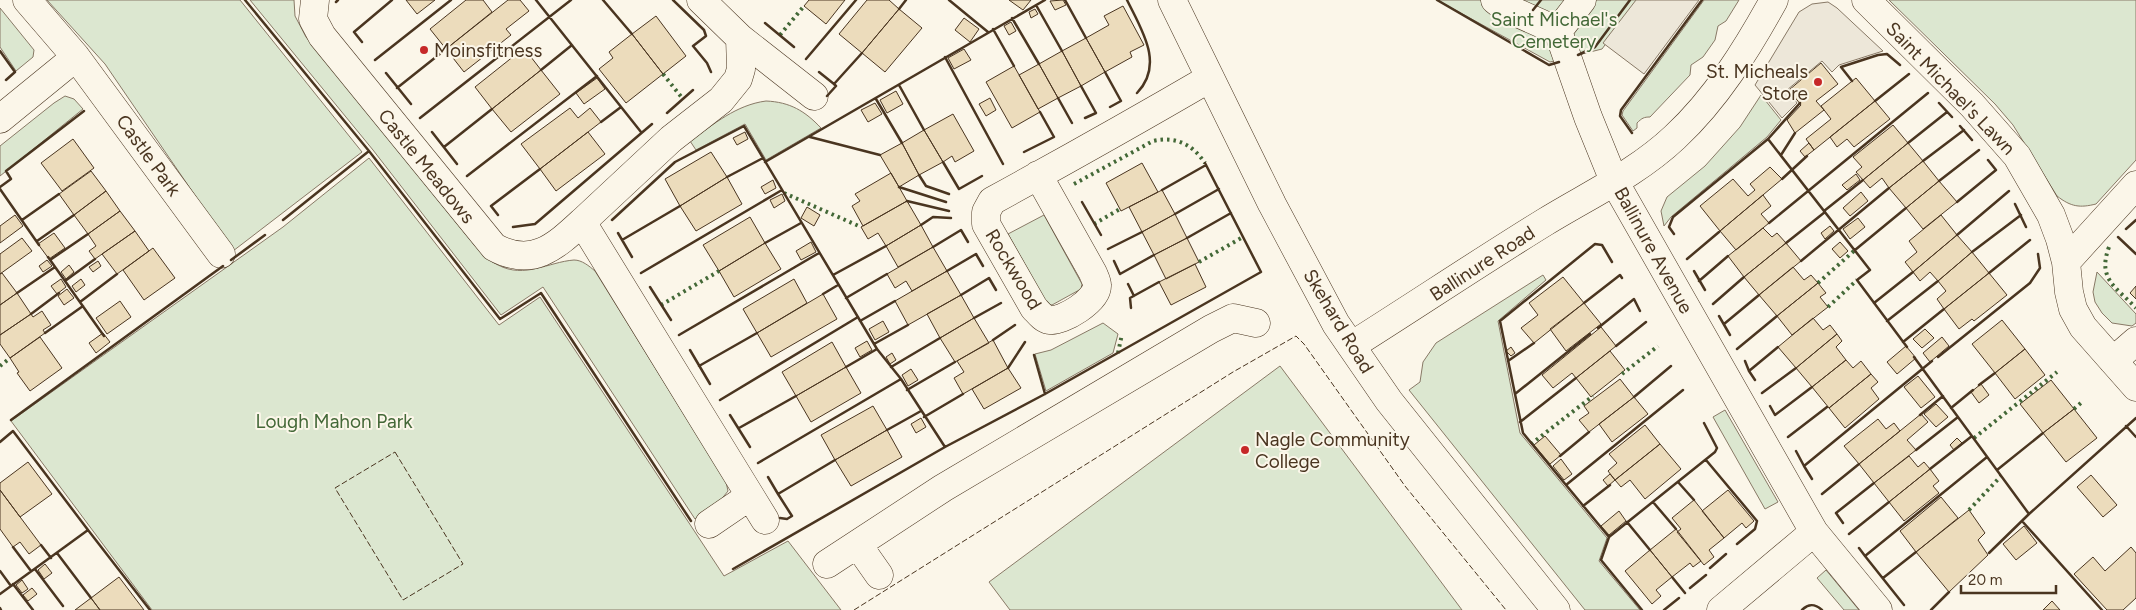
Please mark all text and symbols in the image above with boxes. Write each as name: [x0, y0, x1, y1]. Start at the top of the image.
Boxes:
park label: Saint Michael's Cemetery: [1491, 8, 1617, 53]
street label: Saint Michael's Lawn: [1881, 17, 2020, 160]
place label: Moinsfitness: [434, 39, 542, 62]
marker: Moinsfitness: [418, 44, 430, 56]
place label: St. Micheals Store: [1706, 60, 1808, 105]
marker: St. Micheals Store: [1812, 76, 1824, 88]
street label: Castle Meadows: [373, 104, 480, 228]
street label: Castle Park: [111, 110, 186, 201]
street label: Ballinure Avenue: [1609, 183, 1698, 317]
street label: Ballinure Road: [1425, 221, 1539, 306]
street label: Rockwood: [980, 225, 1047, 314]
street label: Skehard Road: [1298, 265, 1379, 377]
park label: Lough Mahon Park: [256, 410, 413, 433]
place label: Nagle Community College: [1255, 428, 1410, 473]
marker: Nagle Community College: [1239, 444, 1251, 456]
scale bar: [1961, 562, 2056, 594]
text: 20 m: [1968, 571, 2002, 589]

